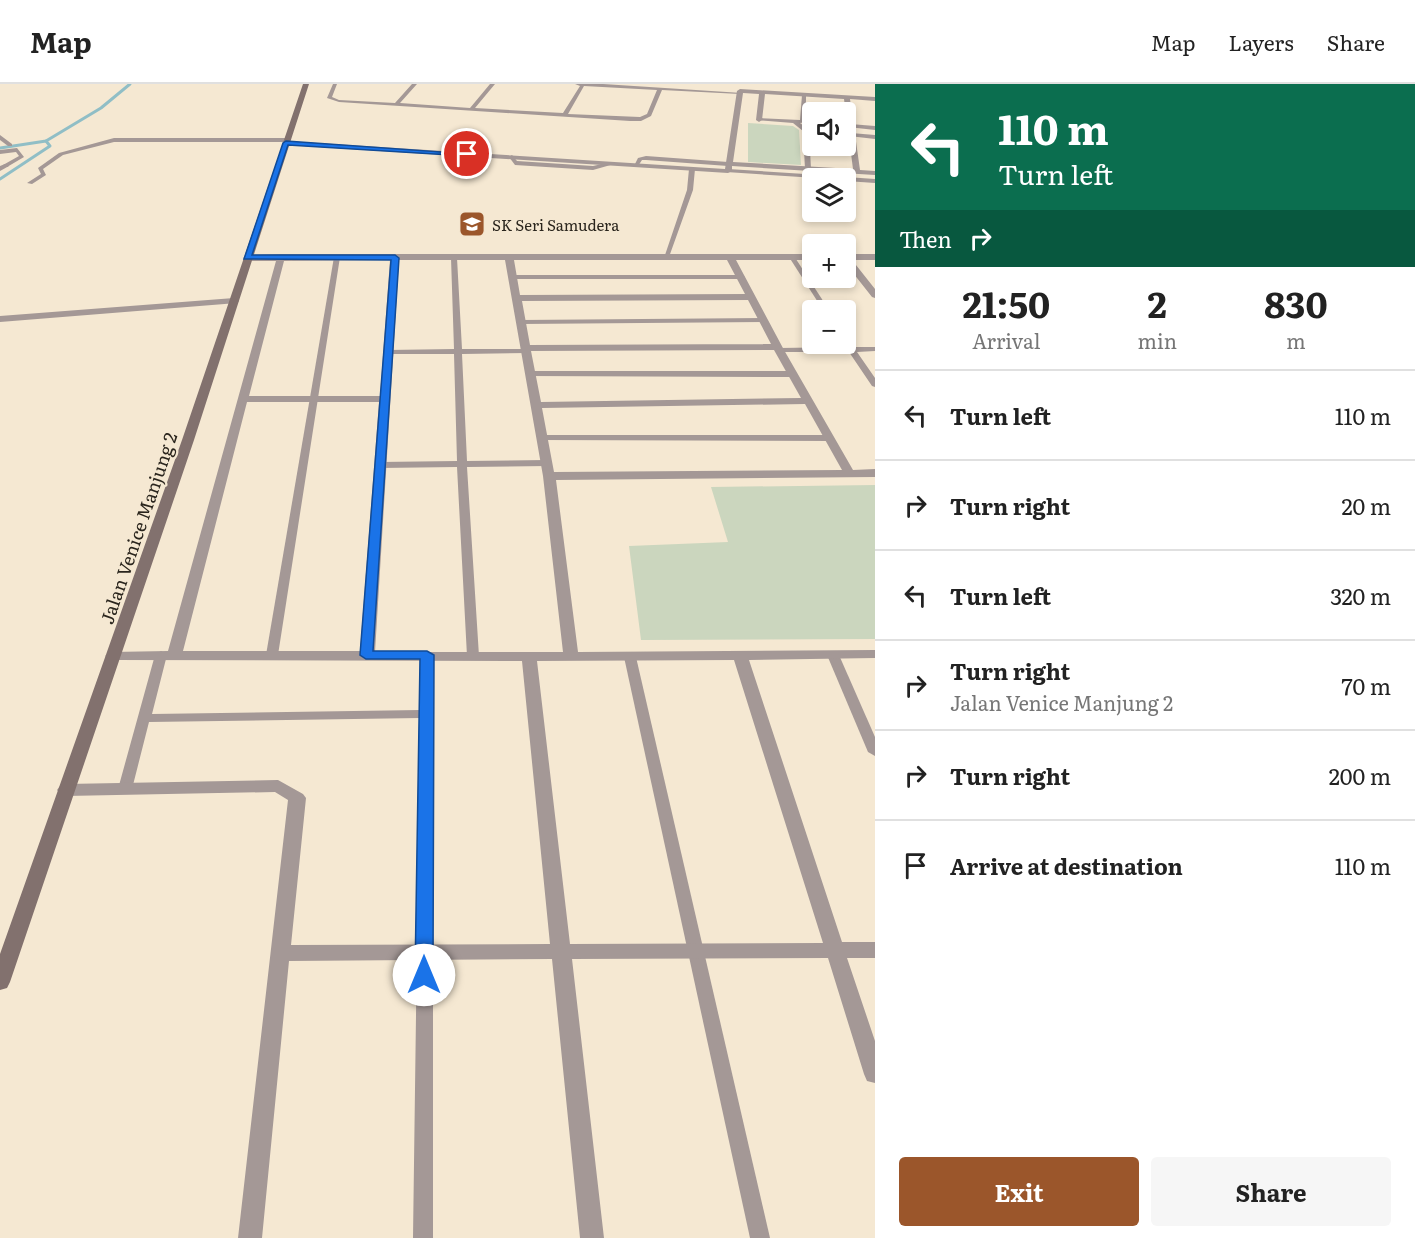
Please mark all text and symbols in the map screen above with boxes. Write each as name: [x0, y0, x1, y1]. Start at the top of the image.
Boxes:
text: Map: [30, 20, 92, 62]
text: Map: [1151, 26, 1196, 57]
text: Layers: [1229, 26, 1294, 57]
text: Share: [1327, 26, 1385, 57]
text: 110 m: [998, 96, 1109, 158]
map controls: [802, 102, 856, 354]
button: sound: [802, 102, 856, 156]
icon: left: [899, 108, 977, 186]
pin: [441, 128, 492, 179]
icon: arrive: [450, 137, 483, 170]
text: Turn left: [998, 153, 1113, 193]
button: layers: [802, 168, 856, 222]
school or university icon: SK Seri Samudera: [457, 209, 487, 239]
place label: SK Seri Samudera: [492, 213, 620, 236]
text: Then: [899, 222, 952, 255]
icon: right: [964, 222, 997, 255]
button: +: [802, 234, 856, 288]
text: 21:50: [962, 276, 1050, 329]
text: 2: [1148, 276, 1167, 329]
text: 830: [1264, 276, 1328, 329]
button: −: [802, 300, 856, 354]
text: Arrival: [972, 325, 1040, 355]
text: min: [1138, 325, 1177, 355]
text: m: [1286, 325, 1306, 355]
icon: left: [899, 399, 932, 432]
text: Turn left: [950, 399, 1051, 432]
text: 110 m: [1335, 399, 1391, 432]
street label: Jalan Venice Manjung 2: [93, 429, 183, 627]
icon: right: [899, 489, 932, 522]
text: Turn right: [950, 489, 1070, 522]
text: 20 m: [1341, 489, 1391, 522]
icon: left: [899, 579, 932, 612]
text: Turn left: [950, 579, 1051, 612]
text: 320 m: [1330, 579, 1391, 612]
text: Turn right: [950, 654, 1070, 687]
icon: right: [899, 669, 932, 702]
text: 70 m: [1341, 669, 1391, 702]
text: Jalan Venice Manjung 2: [950, 687, 1173, 717]
icon: right: [899, 759, 932, 792]
text: Turn right: [950, 759, 1070, 792]
text: 200 m: [1329, 759, 1391, 792]
icon: arrive: [899, 849, 932, 882]
text: Arrive at destination: [950, 849, 1183, 882]
text: 110 m: [1335, 849, 1391, 882]
position arrow: [392, 943, 456, 1007]
button: Exit: [899, 1157, 1139, 1226]
button: Share: [1151, 1157, 1391, 1226]

